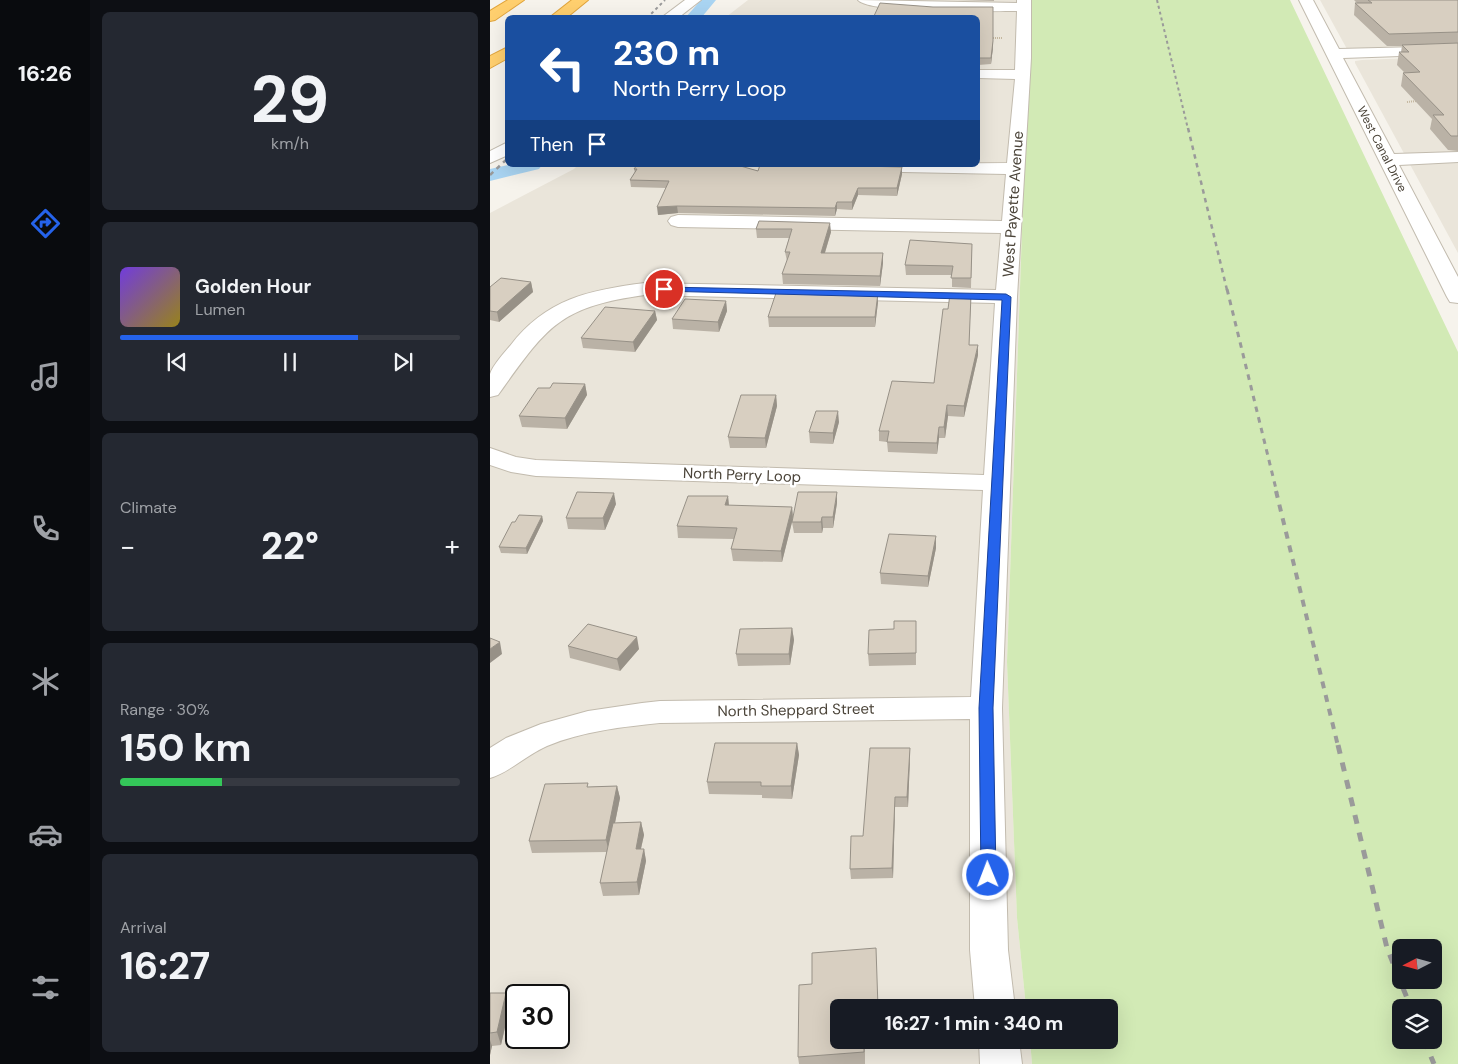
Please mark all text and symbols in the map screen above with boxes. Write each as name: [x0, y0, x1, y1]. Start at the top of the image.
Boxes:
text: 230 m: [613, 30, 720, 76]
icon: left: [530, 35, 595, 100]
text: 29: [251, 58, 329, 142]
text: 16:26: [18, 59, 72, 88]
text: North Perry Loop: [613, 74, 787, 103]
street label: West Canal Drive: [1353, 103, 1411, 195]
icon: arrive: [583, 130, 611, 158]
street label: West Payette Avenue: [998, 130, 1028, 278]
text: Then: [530, 132, 573, 157]
text: km/h: [271, 133, 309, 154]
icon: directions: [28, 206, 63, 241]
pin: [643, 268, 685, 310]
text: Golden Hour: [195, 274, 311, 299]
icon: arrive: [650, 275, 678, 303]
text: Lumen: [195, 299, 245, 320]
icon: previous: [163, 348, 191, 376]
icon: pause: [276, 348, 304, 376]
icon: next: [389, 348, 417, 376]
icon: music: [28, 359, 63, 394]
street label: North Perry Loop: [683, 463, 801, 487]
text: Climate: [120, 497, 177, 518]
icon: phone: [28, 511, 63, 546]
text: 22°: [261, 521, 319, 571]
text: −: [120, 528, 135, 565]
text: +: [445, 528, 460, 565]
icon: climate: [28, 664, 63, 699]
text: Range · 30%: [120, 699, 210, 720]
street label: North Sheppard Street: [717, 699, 875, 721]
text: 150 km: [120, 723, 252, 773]
icon: car: [28, 817, 63, 852]
position arrow: [961, 848, 1013, 900]
text: Arrival: [120, 917, 167, 938]
north arrow: [1392, 939, 1442, 989]
map controls: [1392, 939, 1442, 1049]
text: 16:27: [120, 941, 210, 991]
icon: filters: [28, 970, 63, 1005]
speed limit sign: 30: [505, 984, 570, 1049]
button: layers: [1392, 999, 1442, 1049]
text: 16:27 · 1 min · 340 m: [885, 1011, 1063, 1036]

